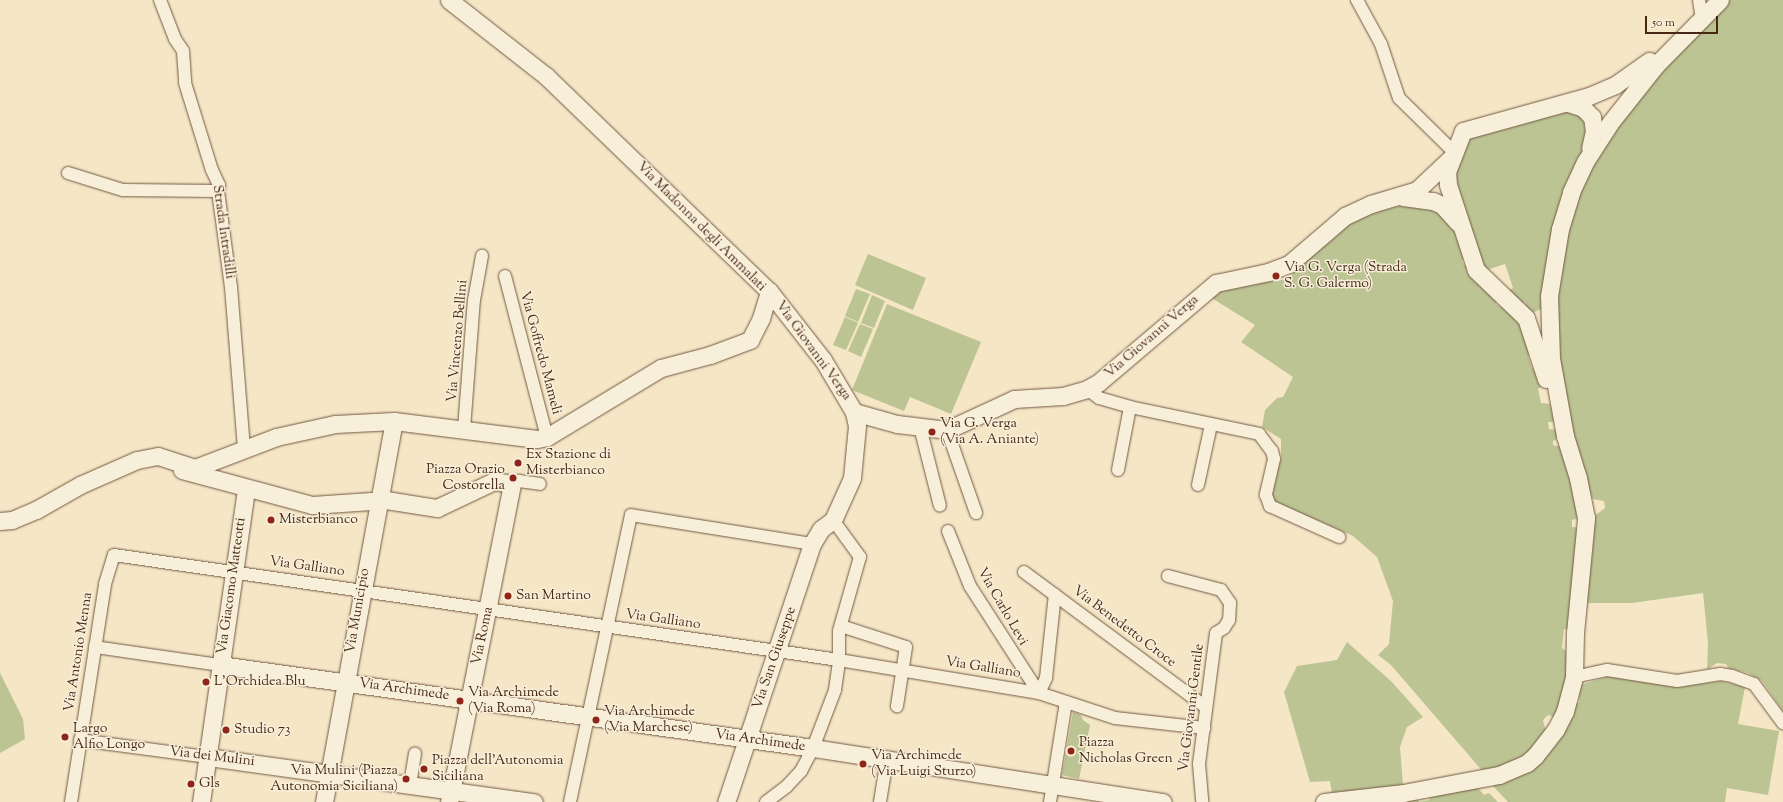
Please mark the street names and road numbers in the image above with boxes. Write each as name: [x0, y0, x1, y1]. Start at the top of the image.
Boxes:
street label: Via Madonna degli Ammalati: [633, 159, 769, 295]
street label: Strada Intradilli: [208, 184, 238, 280]
street label: Via Vincenzo Bellini: [444, 279, 472, 403]
street label: Via Goffredo Mameli: [515, 290, 565, 416]
street label: Via Giovanni Verga: [1102, 292, 1202, 382]
street label: Via Giovanni Verga: [771, 298, 855, 404]
street label: Via Giacomo Matteotti: [214, 516, 250, 656]
street label: Via Galliano: [268, 553, 346, 581]
street label: Via Carlo Levi: [973, 565, 1031, 649]
street label: Via Municipio: [342, 567, 374, 655]
street label: Via Benedetto Croce: [1069, 583, 1179, 671]
street label: Via Antonio Menna: [61, 591, 97, 713]
street label: Via Roma: [469, 605, 497, 667]
street label: Via San Giuseppe: [750, 605, 800, 711]
street label: Via Galliano: [624, 606, 702, 634]
street label: Via Giovanni Gentile: [1176, 643, 1208, 773]
street label: Via Galliano: [944, 654, 1022, 682]
street label: Via Archimede: [358, 675, 450, 705]
street label: Via Archimede: [714, 726, 806, 756]
street label: Via dei Mulini: [168, 743, 256, 771]

